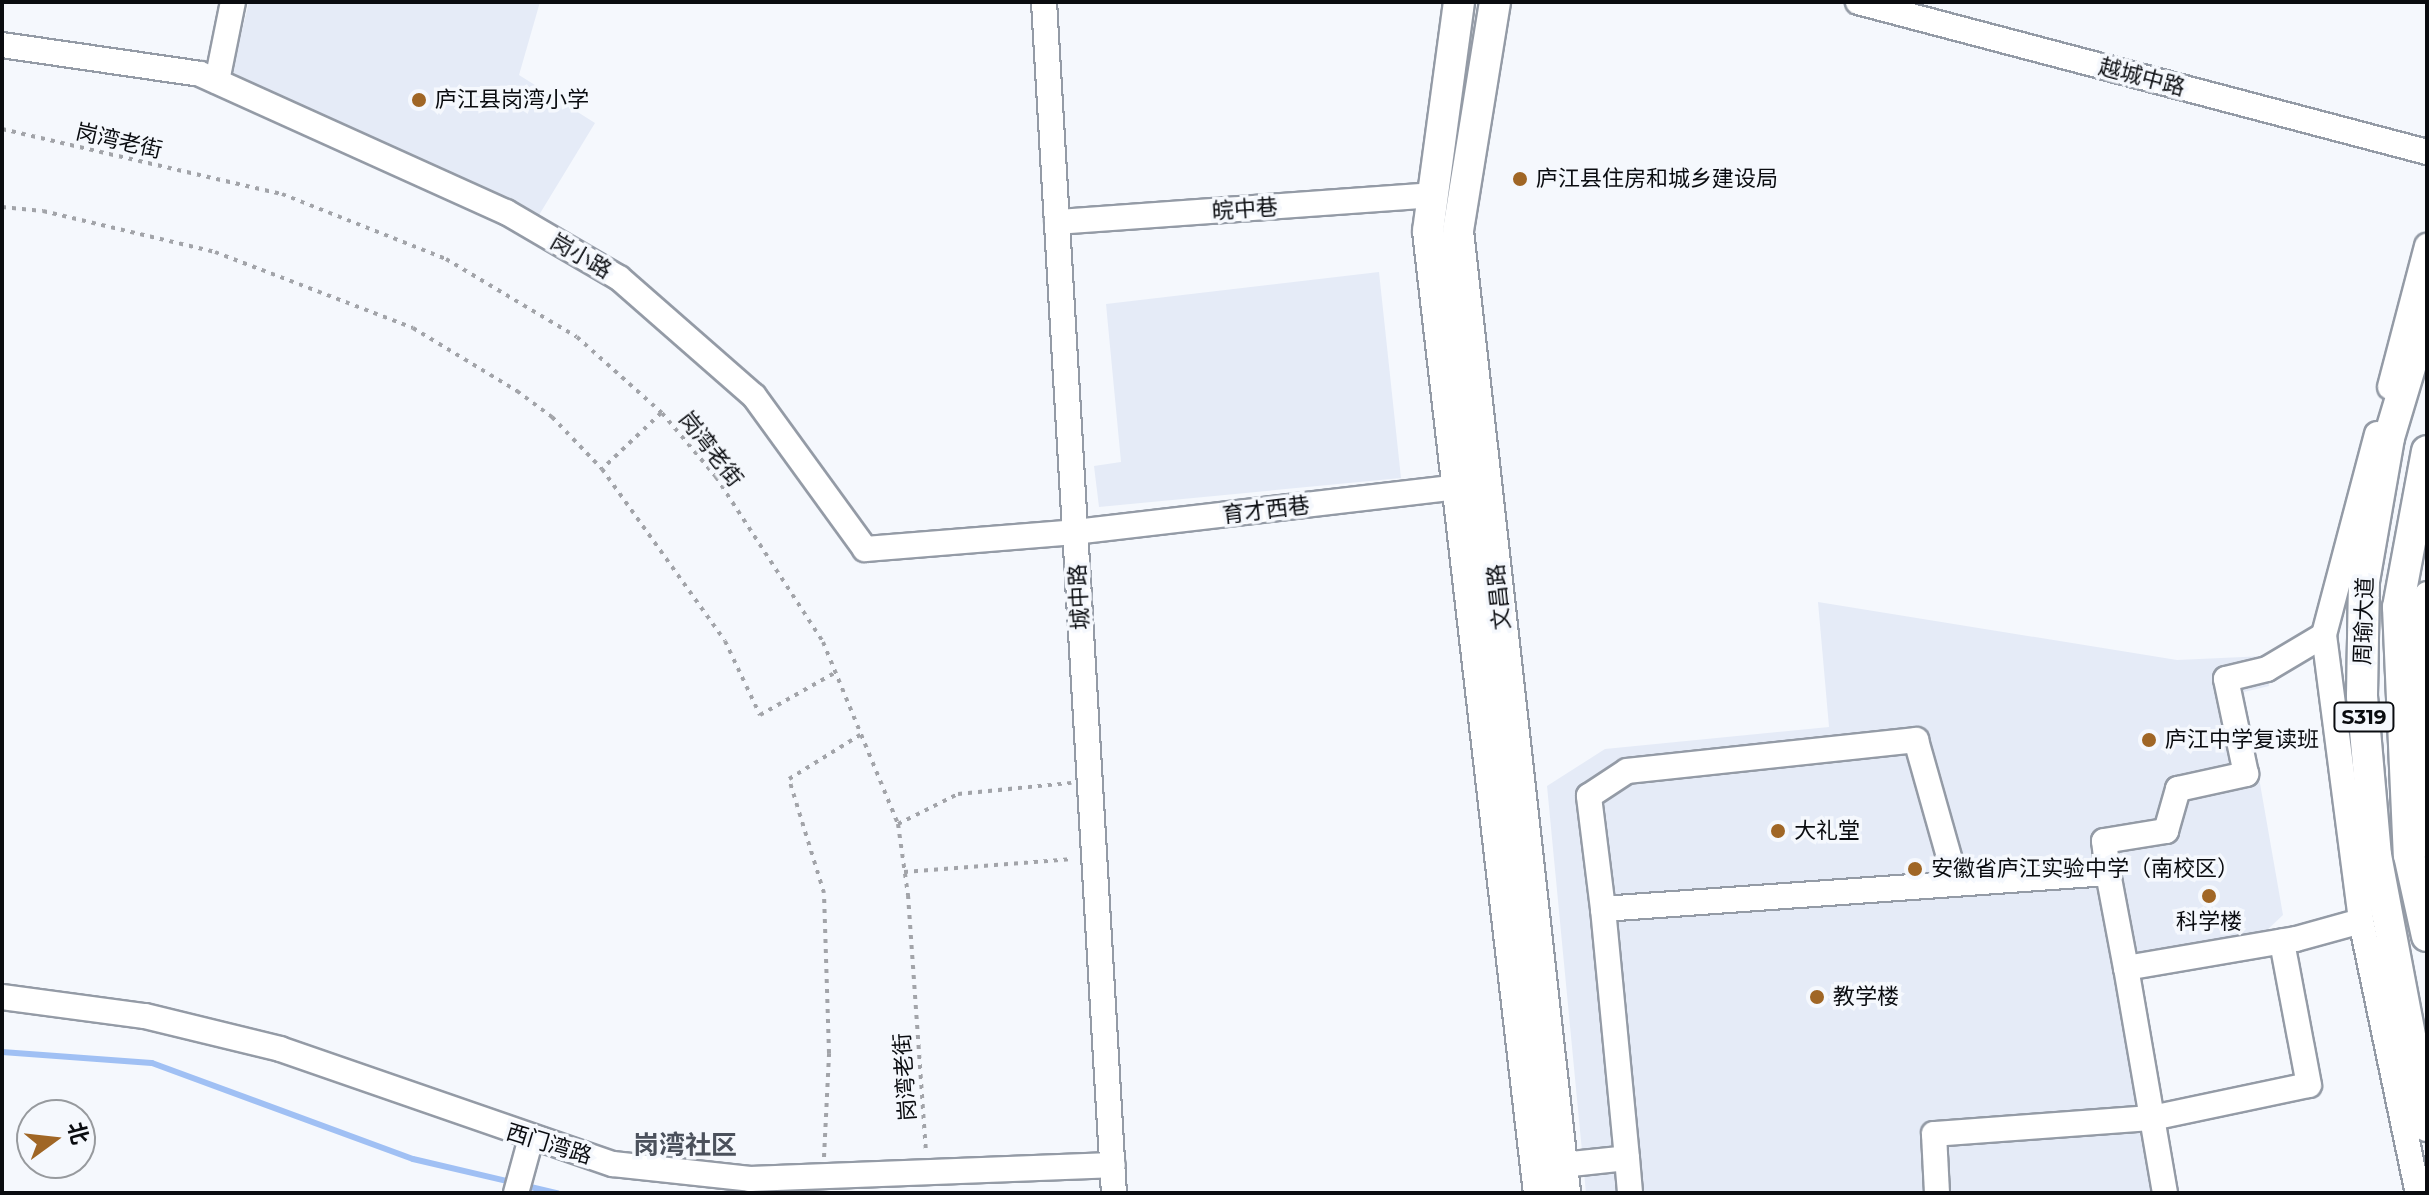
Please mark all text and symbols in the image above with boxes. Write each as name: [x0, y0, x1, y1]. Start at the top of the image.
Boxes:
street label: 越城中路: [2096, 53, 2188, 101]
place label: 庐江县岗湾小学: [435, 87, 589, 113]
marker: 庐江县岗湾小学: [410, 91, 428, 109]
street label: 岗湾老街: [73, 118, 165, 164]
place label: 庐江县住房和城乡建设局: [1536, 166, 1778, 192]
marker: 庐江县住房和城乡建设局: [1511, 170, 1529, 188]
street label: 皖中巷: [1211, 194, 1279, 224]
street label: 岗小路: [546, 228, 616, 284]
street label: 岗湾老街: [674, 406, 748, 492]
street label: 育才西巷: [1221, 492, 1311, 528]
street label: 城中路: [1064, 563, 1094, 631]
street label: 文昌路: [1482, 563, 1516, 631]
street label: 周瑜大道: [2349, 577, 2379, 665]
road number: S319: [2332, 701, 2396, 733]
place label: 庐江中学复读班: [2165, 727, 2319, 753]
marker: 庐江中学复读班: [2140, 731, 2158, 749]
place label: 大礼堂: [1794, 818, 1860, 844]
marker: 大礼堂: [1769, 822, 1787, 840]
place label: 安徽省庐江实验中学（南校区）: [1931, 856, 2239, 882]
marker: 安徽省庐江实验中学（南校区）: [1906, 860, 1924, 878]
marker: 科学楼: [2200, 887, 2218, 905]
place label: 科学楼: [2176, 909, 2242, 935]
place label: 教学楼: [1833, 984, 1899, 1010]
marker: 教学楼: [1808, 988, 1826, 1006]
street label: 岗湾老街: [889, 1032, 921, 1122]
north arrow: [16, 1099, 96, 1179]
text: 北: [62, 1119, 94, 1147]
street label: 西门湾路: [503, 1119, 595, 1169]
district label: 岗湾社区: [633, 1130, 737, 1162]

